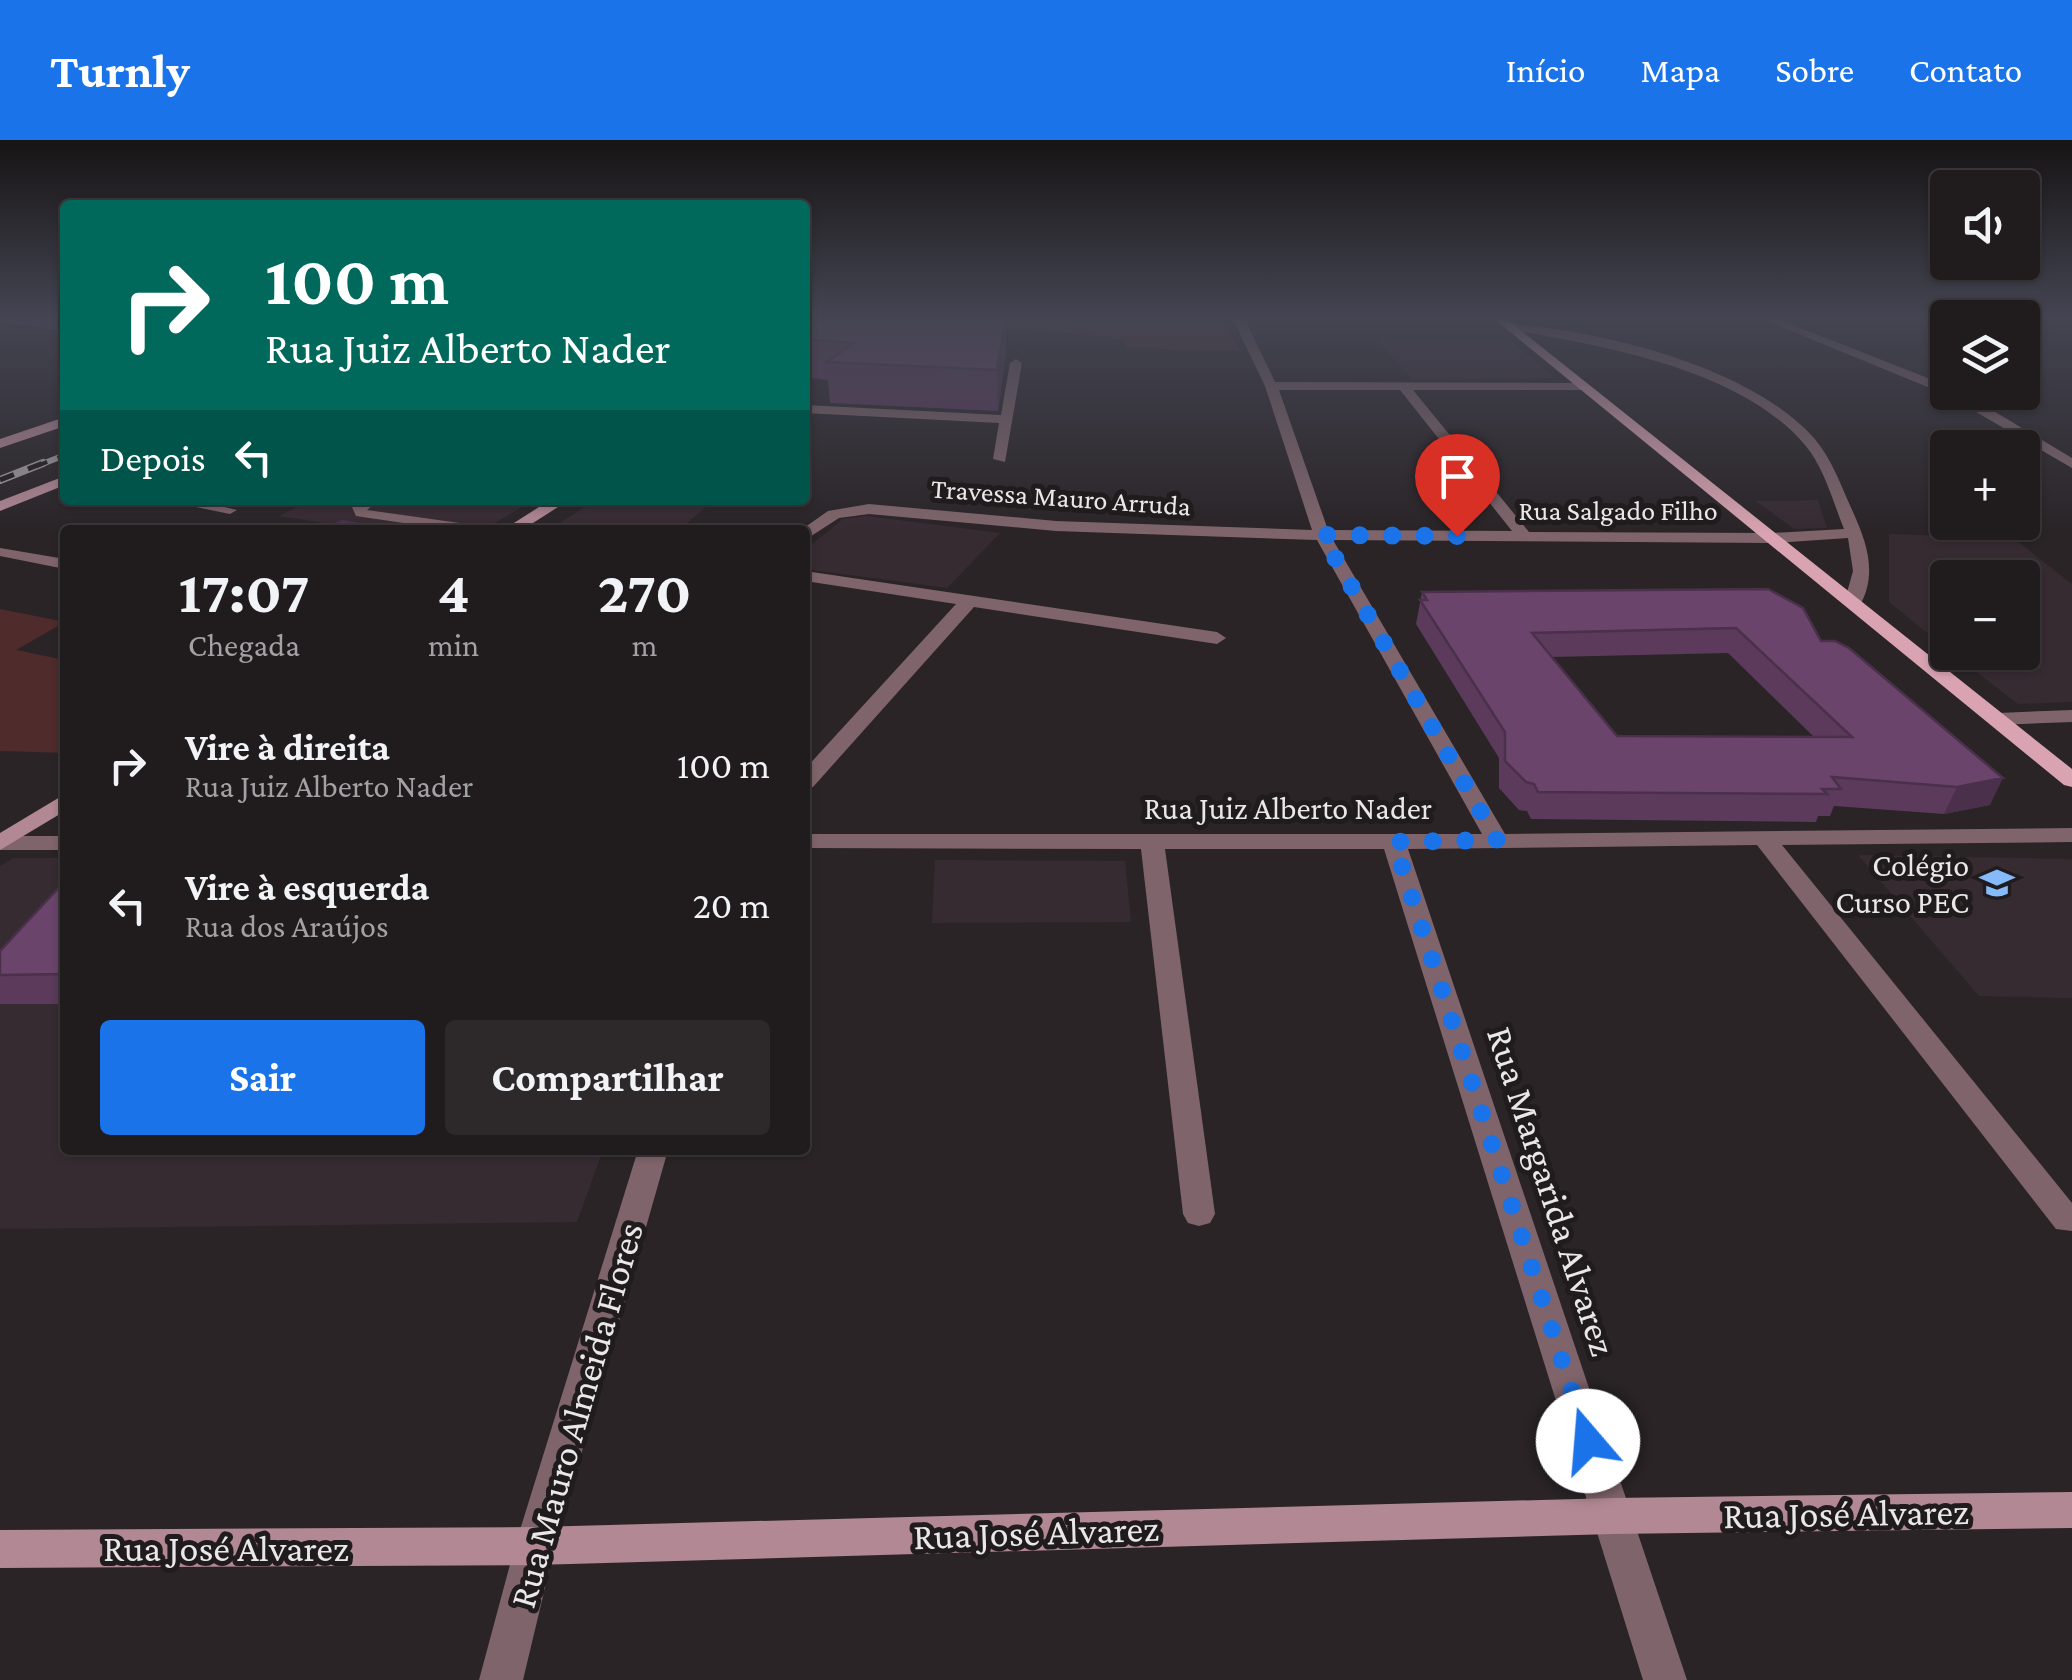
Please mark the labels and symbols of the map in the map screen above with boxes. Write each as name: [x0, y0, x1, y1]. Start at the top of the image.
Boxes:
pin: [1415, 434, 1500, 537]
street label: Travessa Mauro Arruda: [930, 472, 1192, 522]
street label: Rua Salgado Filho: [1518, 495, 1718, 526]
street label: Rua Juiz Alberto Nader: [1144, 790, 1432, 826]
place label: Colégio Curso PEC: [1836, 847, 1969, 920]
school or university icon: Colégio Curso PEC: [1978, 864, 2016, 902]
street label: Rua Margarida Alvarez: [1479, 1021, 1625, 1361]
street label: Rua Mauro Almeida Flores: [501, 1218, 651, 1612]
position arrow: [1536, 1389, 1640, 1493]
street label: Rua José Alvarez: [1723, 1490, 1969, 1536]
street label: Rua José Alvarez: [912, 1507, 1160, 1557]
street label: Rua José Alvarez: [103, 1527, 349, 1569]

